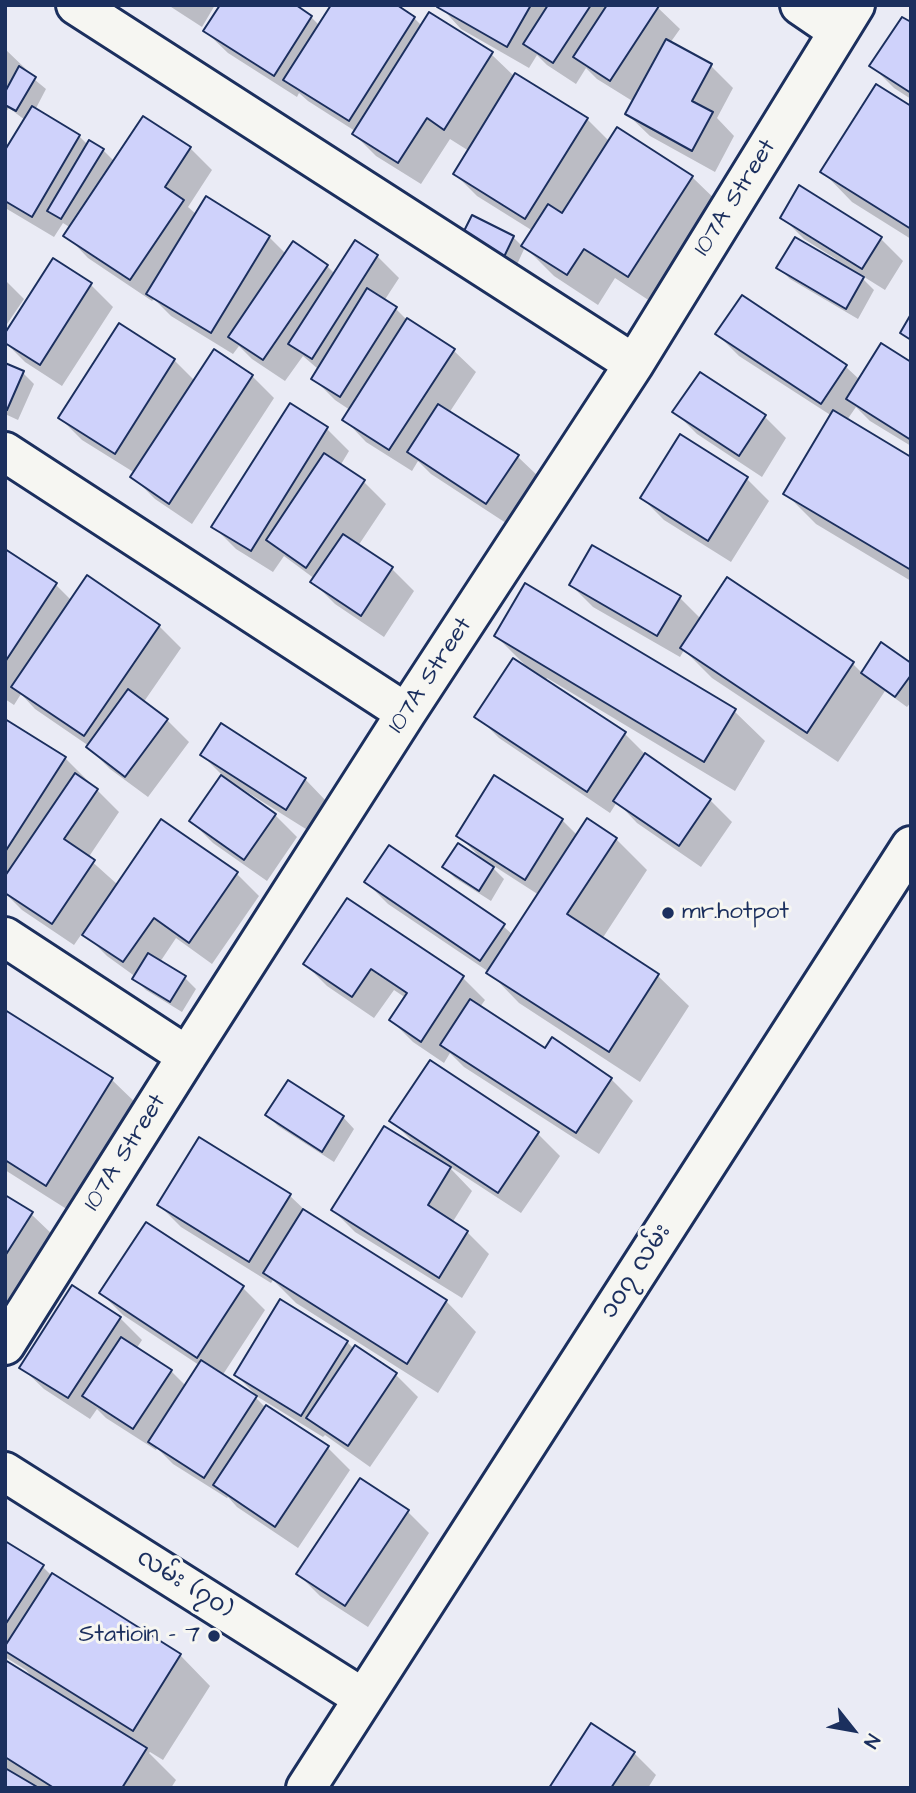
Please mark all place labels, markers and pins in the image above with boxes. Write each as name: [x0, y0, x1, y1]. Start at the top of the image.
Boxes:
place label: mr.hotpot: [682, 899, 789, 927]
marker: mr.hotpot: [660, 905, 676, 921]
place label: Statioin - 7: [79, 1622, 200, 1650]
marker: Statioin - 7: [206, 1628, 222, 1644]

